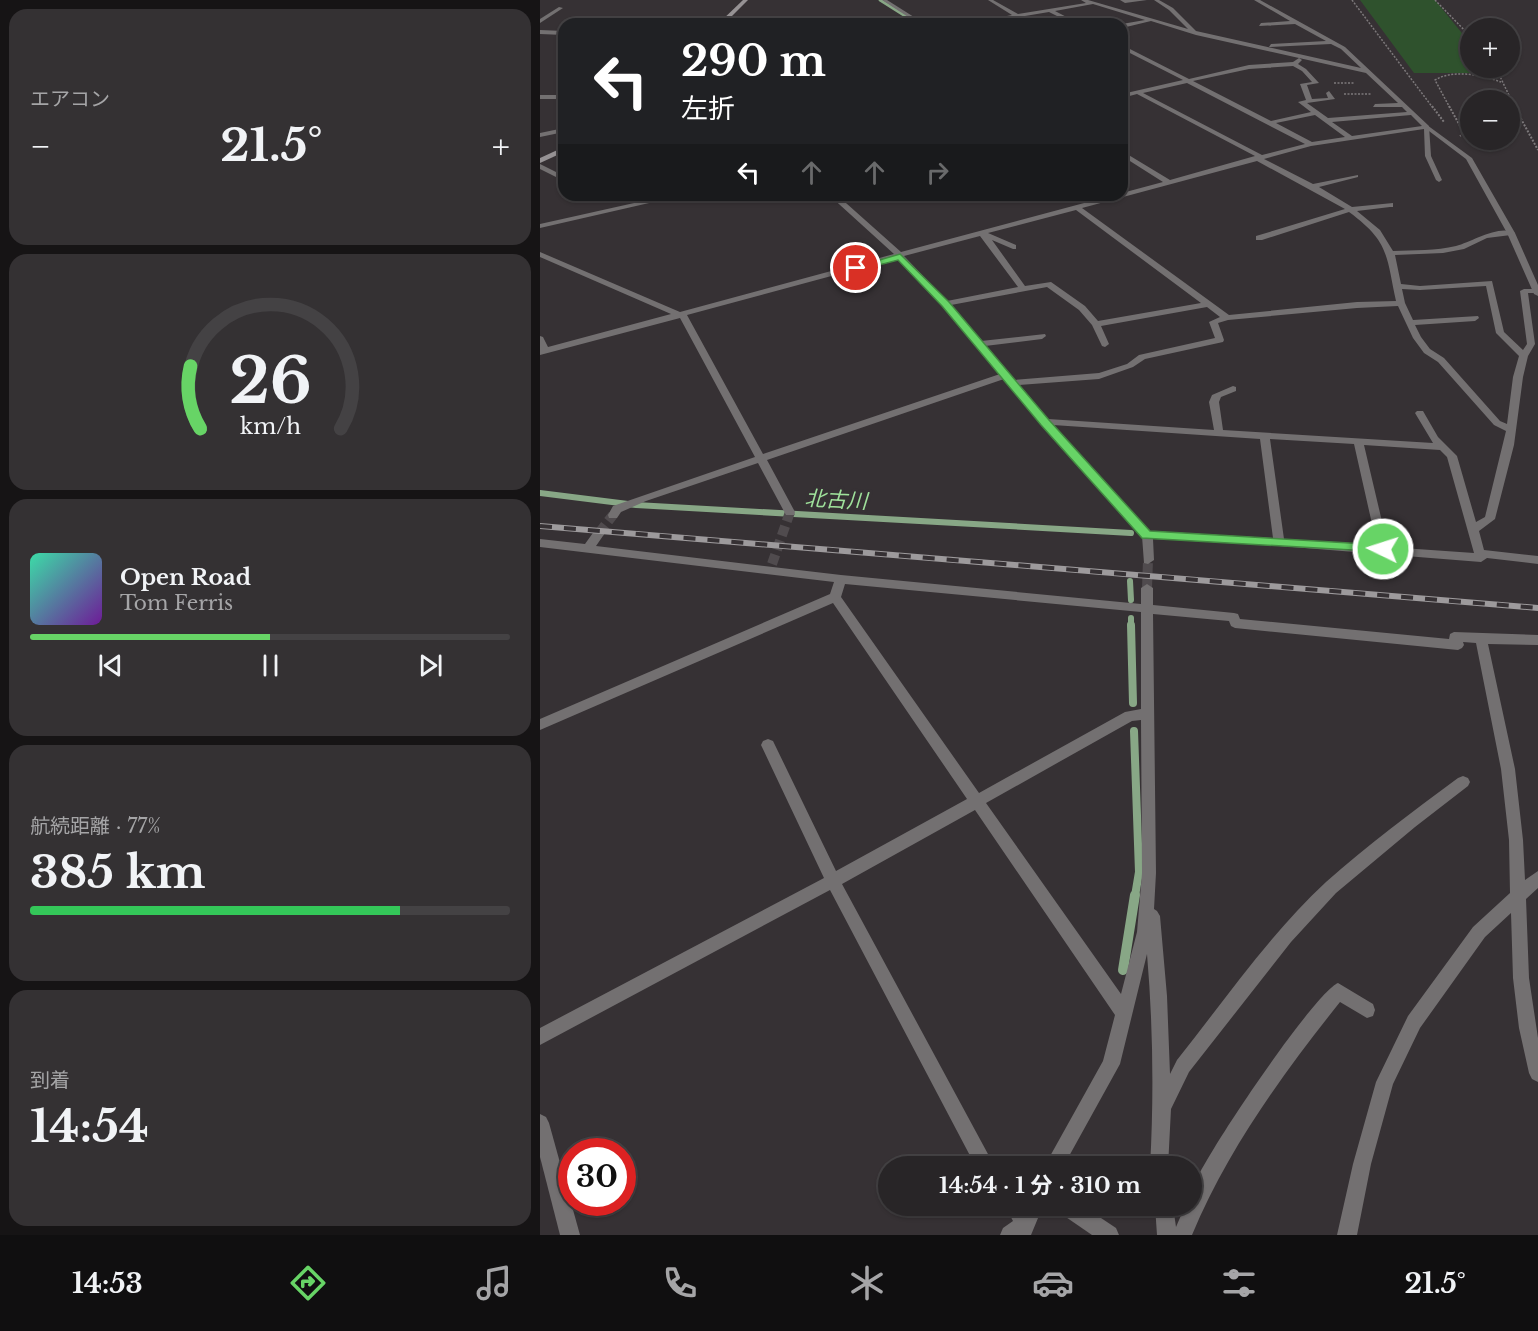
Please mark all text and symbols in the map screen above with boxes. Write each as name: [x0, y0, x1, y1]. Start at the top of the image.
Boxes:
map controls: [1460, 18, 1520, 150]
button: +: [1460, 18, 1520, 78]
text: 290 m: [681, 35, 826, 87]
icon: left: [582, 42, 660, 120]
text: エアコン: [30, 87, 110, 111]
button: −: [1460, 90, 1520, 150]
text: 左折: [681, 92, 735, 125]
text: 21.5°: [220, 117, 323, 173]
text: −: [30, 126, 51, 167]
text: +: [492, 126, 510, 167]
icon: left: [732, 156, 765, 189]
icon: ahead: [795, 156, 828, 189]
icon: ahead: [858, 156, 891, 189]
icon: right: [921, 156, 954, 189]
pin: [830, 242, 881, 293]
icon: arrive: [839, 251, 872, 284]
text: 26: [229, 342, 311, 420]
text: km/h: [240, 414, 301, 441]
water label: 北古川: [804, 485, 870, 515]
position arrow: [1351, 517, 1415, 581]
text: Open Road: [120, 564, 251, 591]
text: Tom Ferris: [120, 591, 233, 615]
icon: previous: [94, 649, 127, 682]
icon: pause: [254, 649, 287, 682]
icon: next: [414, 649, 447, 682]
text: 航続距離 · 77%: [30, 814, 161, 838]
text: 385 km: [30, 844, 206, 900]
text: 到着: [30, 1068, 70, 1092]
text: 14:54: [30, 1098, 149, 1154]
speed limit sign: 30: [558, 1138, 636, 1216]
text: 14:54 · 1 分 · 310 m: [939, 1172, 1141, 1199]
icon: directions: [287, 1262, 329, 1304]
icon: music: [473, 1262, 515, 1304]
icon: phone: [659, 1262, 701, 1304]
icon: climate: [846, 1262, 888, 1304]
icon: car: [1032, 1262, 1074, 1304]
icon: filters: [1218, 1262, 1260, 1304]
text: 14:53: [72, 1267, 143, 1300]
text: 21.5°: [1404, 1267, 1466, 1300]

